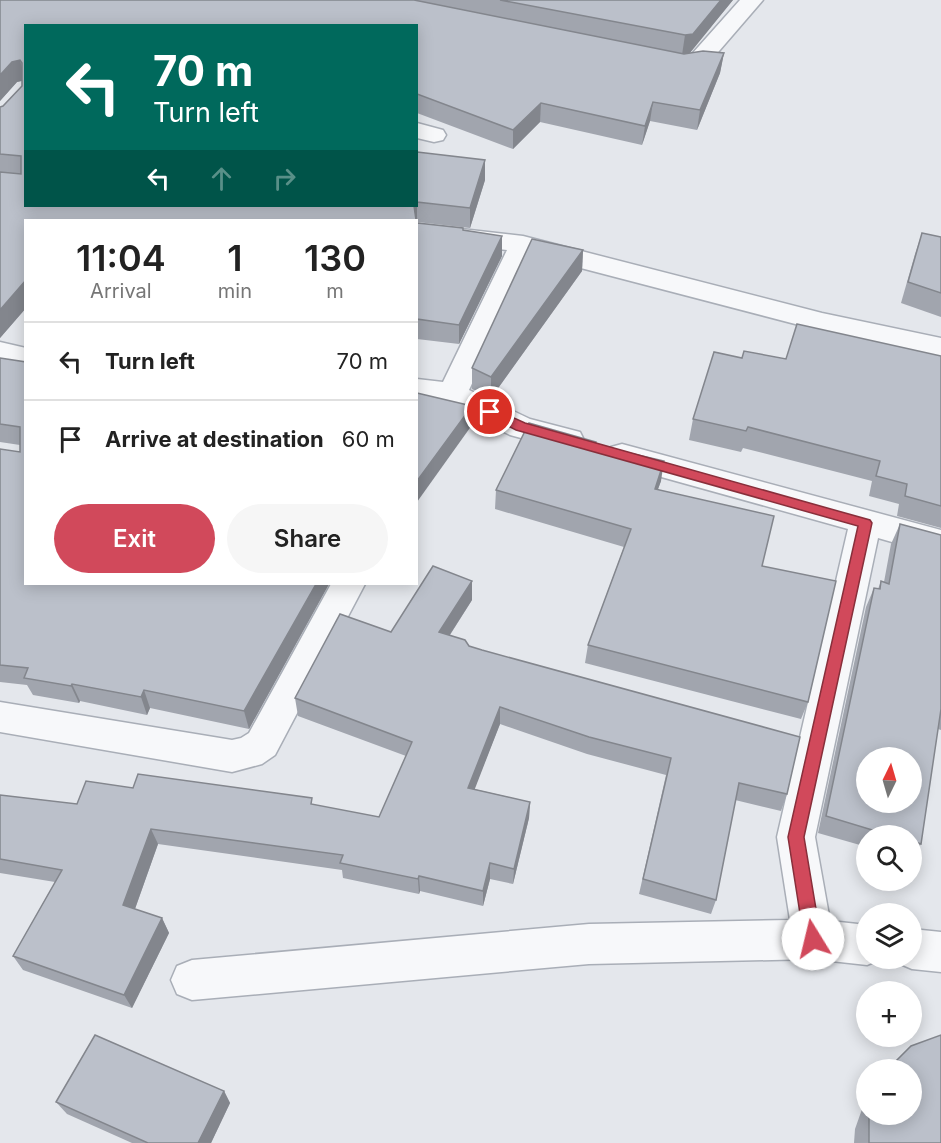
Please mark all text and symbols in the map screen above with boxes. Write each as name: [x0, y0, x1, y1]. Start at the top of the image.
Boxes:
text: 70 m: [153, 45, 253, 96]
icon: left: [54, 48, 132, 126]
text: Turn left: [153, 96, 259, 129]
icon: left: [142, 162, 175, 195]
icon: ahead: [205, 162, 238, 195]
icon: right: [268, 162, 301, 195]
text: 11:04: [76, 236, 166, 280]
text: 1: [227, 236, 242, 280]
text: 130: [304, 236, 366, 280]
text: Arrival: [90, 279, 152, 303]
text: min: [218, 279, 252, 303]
text: m: [326, 279, 344, 303]
icon: left: [54, 345, 87, 378]
text: Turn left: [105, 348, 195, 374]
text: 70 m: [337, 348, 388, 374]
pin: [464, 386, 515, 437]
icon: arrive: [473, 395, 506, 428]
icon: arrive: [54, 423, 87, 456]
text: Arrive at destination: [105, 426, 324, 452]
text: 60 m: [342, 426, 395, 452]
button: Exit: [54, 504, 215, 573]
button: Share: [227, 504, 388, 573]
north arrow: [856, 747, 922, 813]
map controls: [856, 747, 922, 1125]
button: search: [856, 825, 922, 891]
button: layers: [856, 903, 922, 969]
position arrow: [781, 907, 845, 971]
button: +: [856, 981, 922, 1047]
button: −: [856, 1059, 922, 1125]

